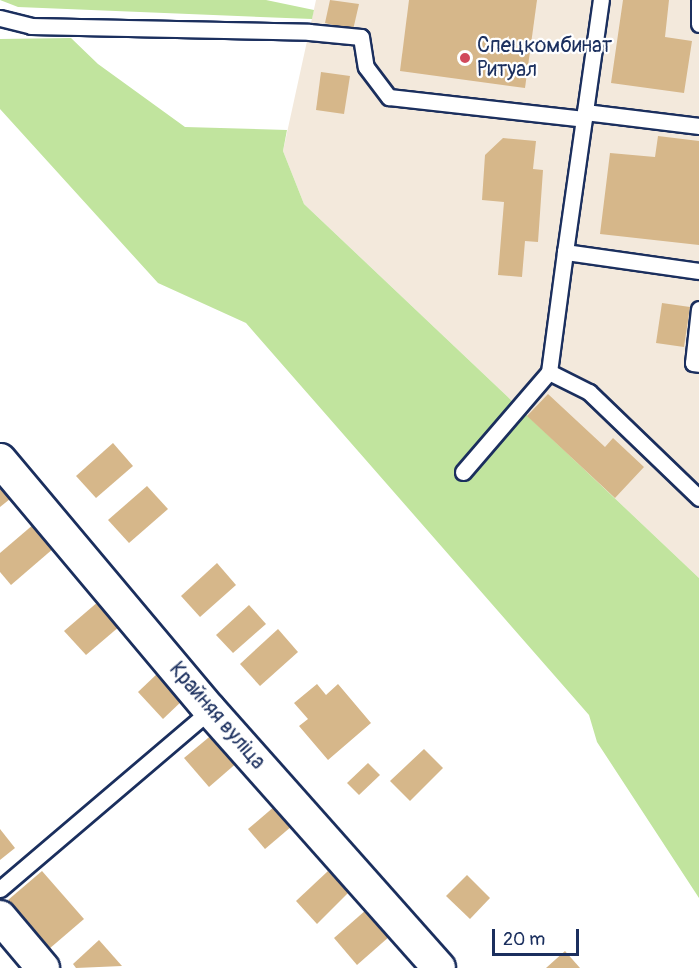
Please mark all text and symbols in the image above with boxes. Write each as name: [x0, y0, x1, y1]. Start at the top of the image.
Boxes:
place label: Спецкомбинат Ритуал: [477, 33, 612, 83]
marker: Спецкомбинат Ритуал: [458, 51, 472, 65]
street label: Крайняя вуліца: [164, 657, 270, 775]
scale bar: [495, 917, 582, 955]
text: 20 m: [503, 928, 545, 951]

